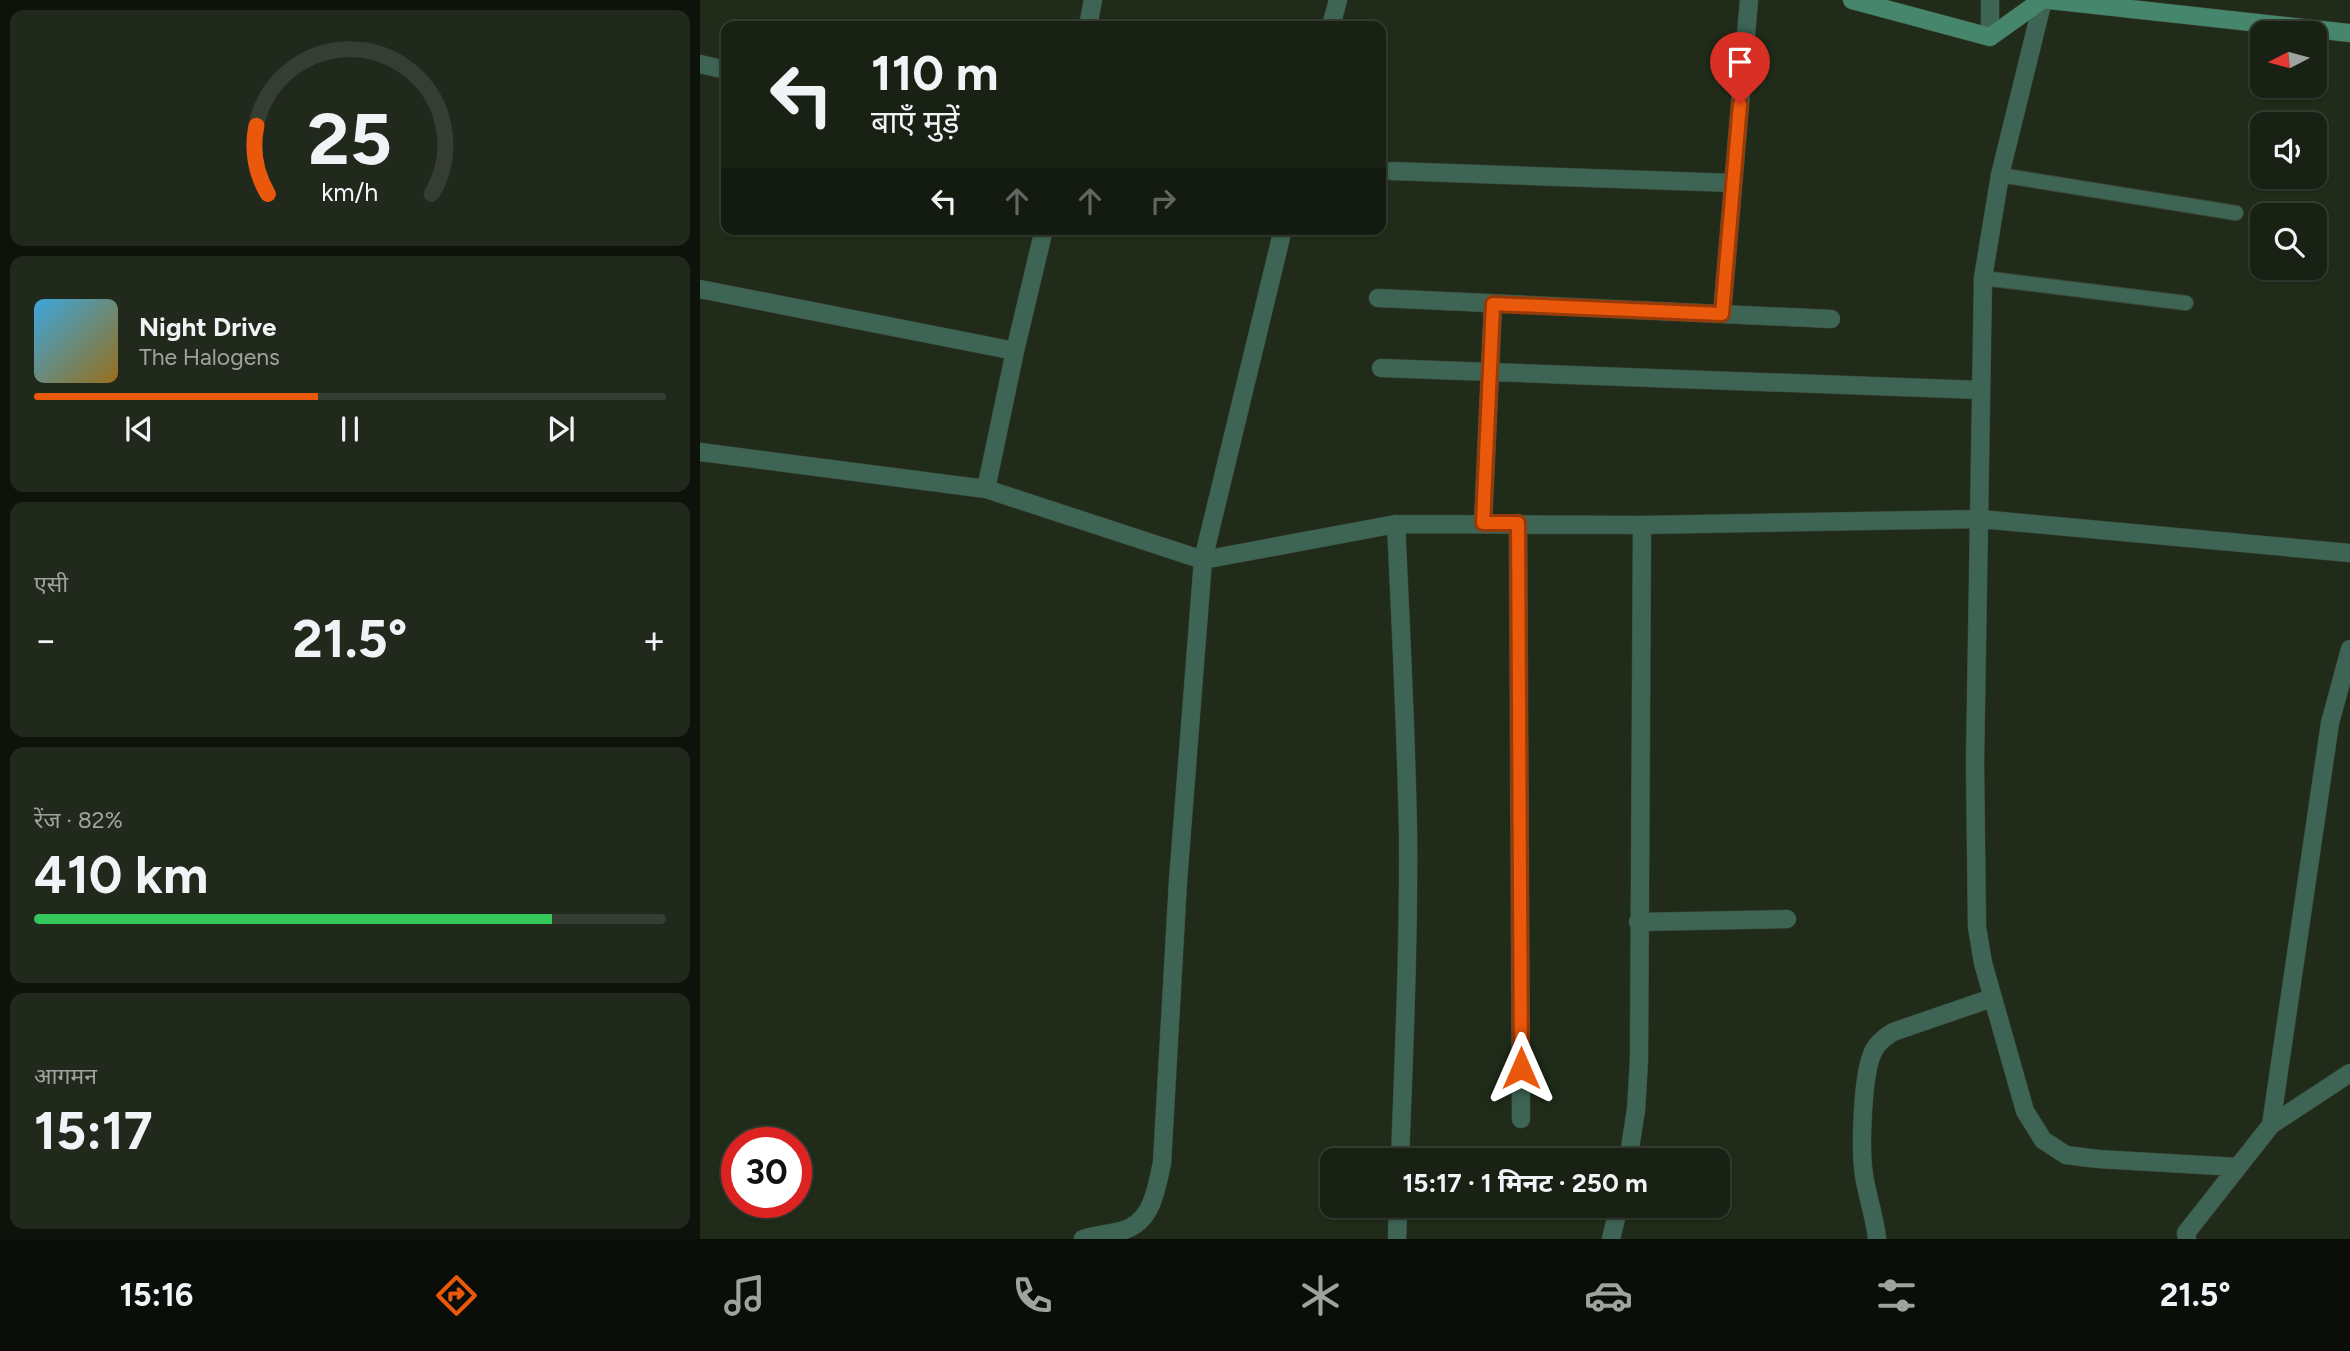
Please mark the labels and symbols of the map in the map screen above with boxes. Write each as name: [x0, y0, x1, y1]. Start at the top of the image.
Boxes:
north arrow: [2250, 21, 2328, 98]
pin: [1710, 32, 1770, 104]
position arrow: [1484, 1031, 1558, 1105]
speed limit sign: 30: [721, 1127, 812, 1218]

